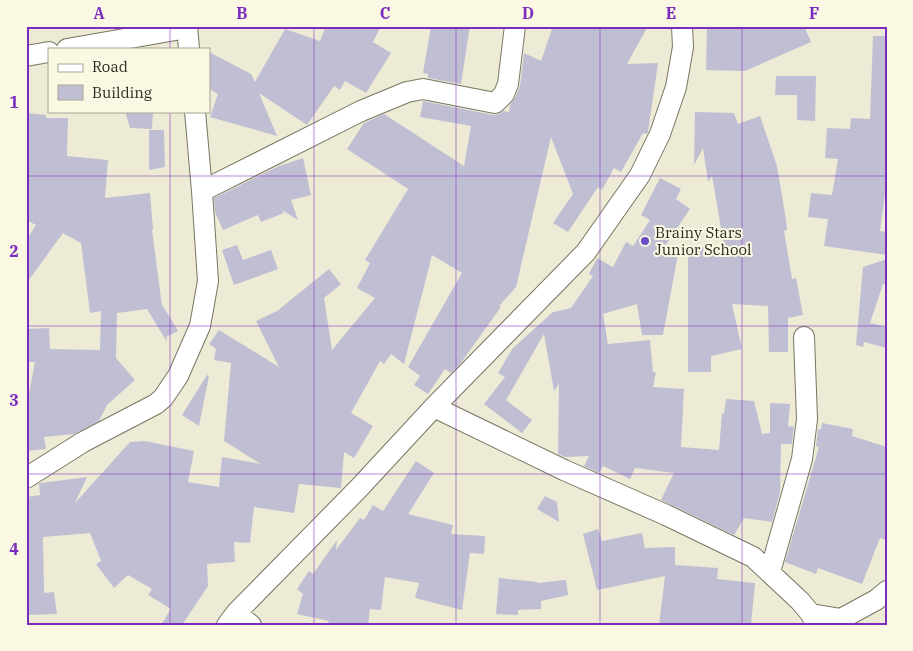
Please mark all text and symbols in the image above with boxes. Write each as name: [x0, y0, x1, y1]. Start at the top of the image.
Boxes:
text: A: [93, 3, 105, 23]
text: B: [236, 3, 248, 23]
text: C: [380, 3, 390, 23]
text: D: [522, 3, 534, 23]
text: E: [666, 3, 676, 23]
text: F: [809, 3, 819, 23]
legend: [48, 48, 210, 112]
text: Road: [92, 57, 128, 76]
text: Building: [92, 83, 152, 102]
text: 1: [9, 92, 19, 112]
place label: Brainy Stars Junior School: [655, 223, 751, 259]
marker: Brainy Stars Junior School: [639, 235, 651, 247]
text: 2: [9, 241, 19, 261]
text: 3: [9, 390, 19, 410]
text: 4: [9, 539, 19, 559]

